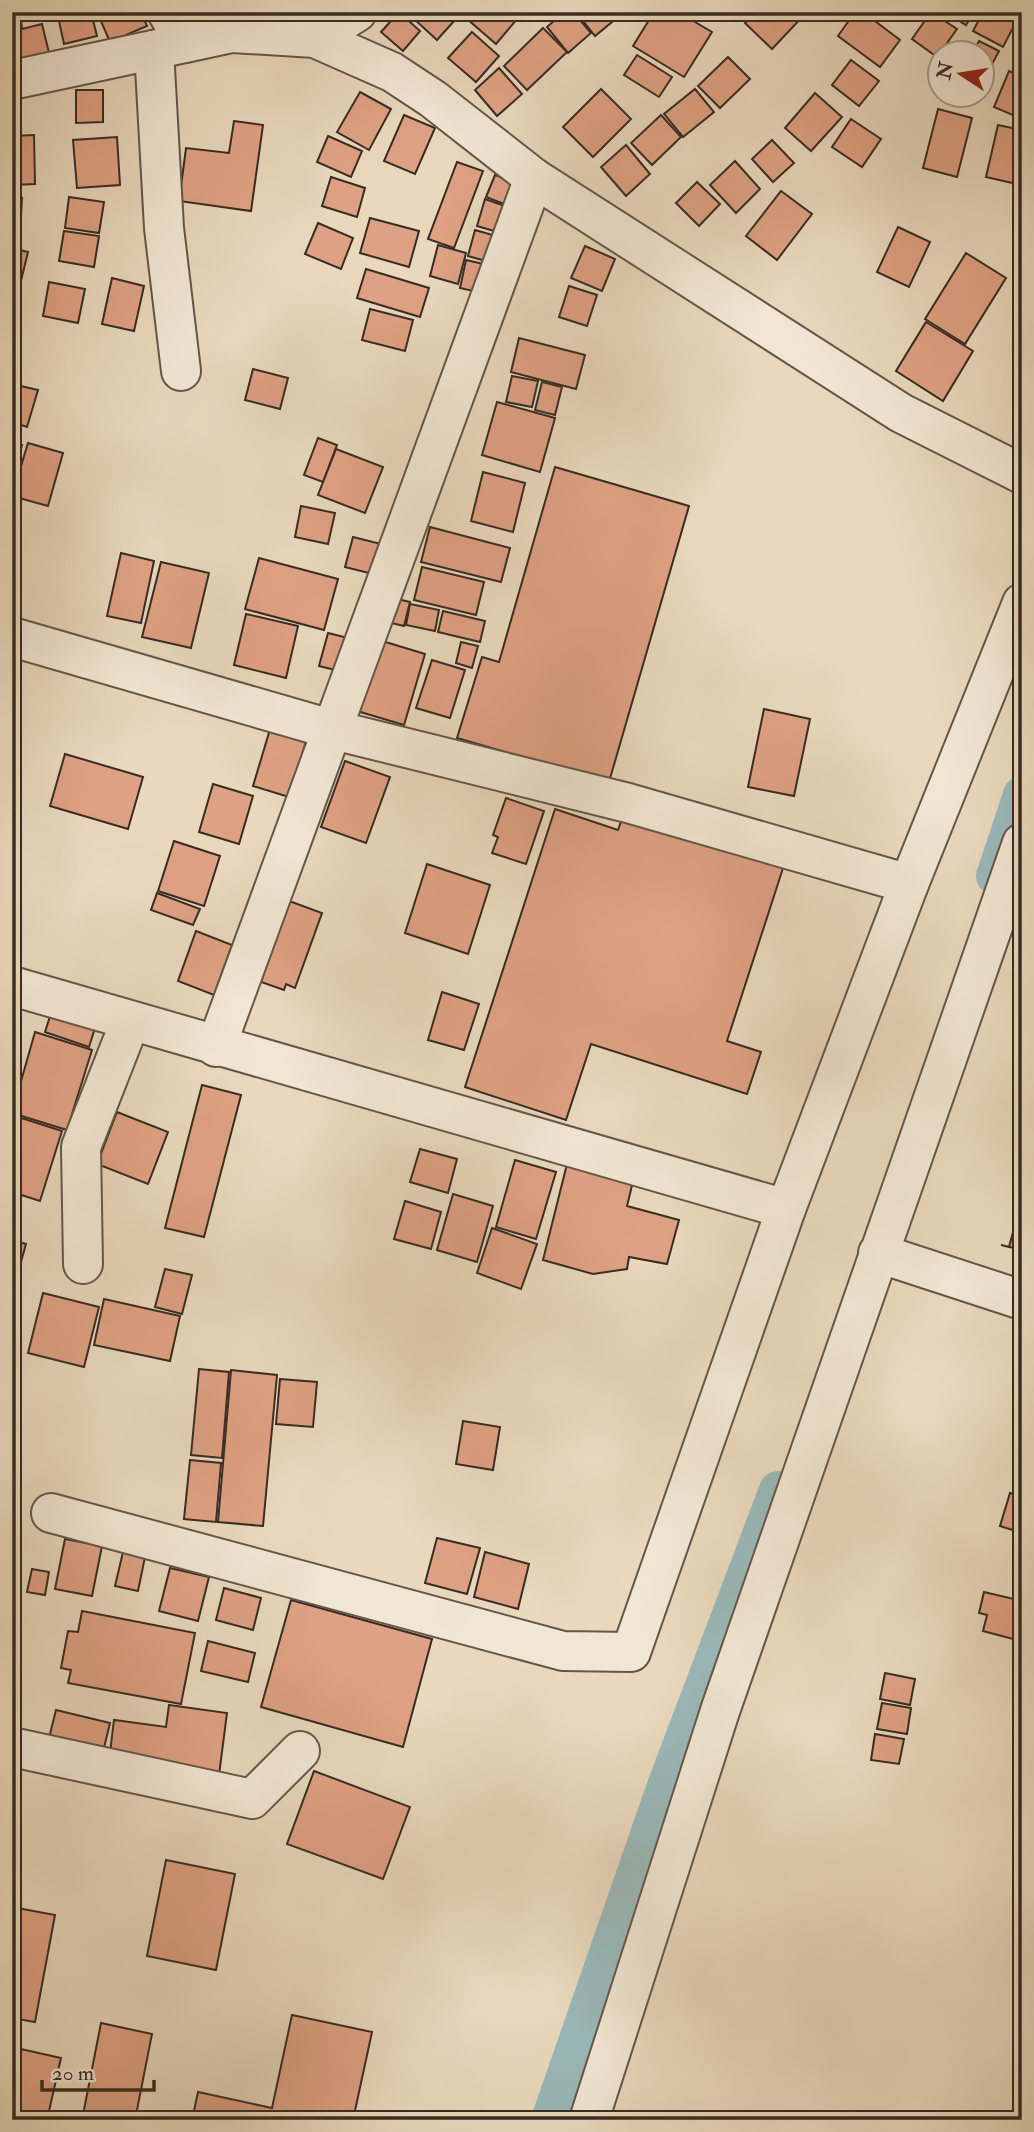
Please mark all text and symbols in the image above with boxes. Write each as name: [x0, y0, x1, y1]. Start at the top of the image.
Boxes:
north arrow: [926, 38, 996, 108]
text: N: [932, 59, 959, 82]
scale bar: [42, 2048, 154, 2092]
text: 20 m: [52, 2060, 94, 2087]

